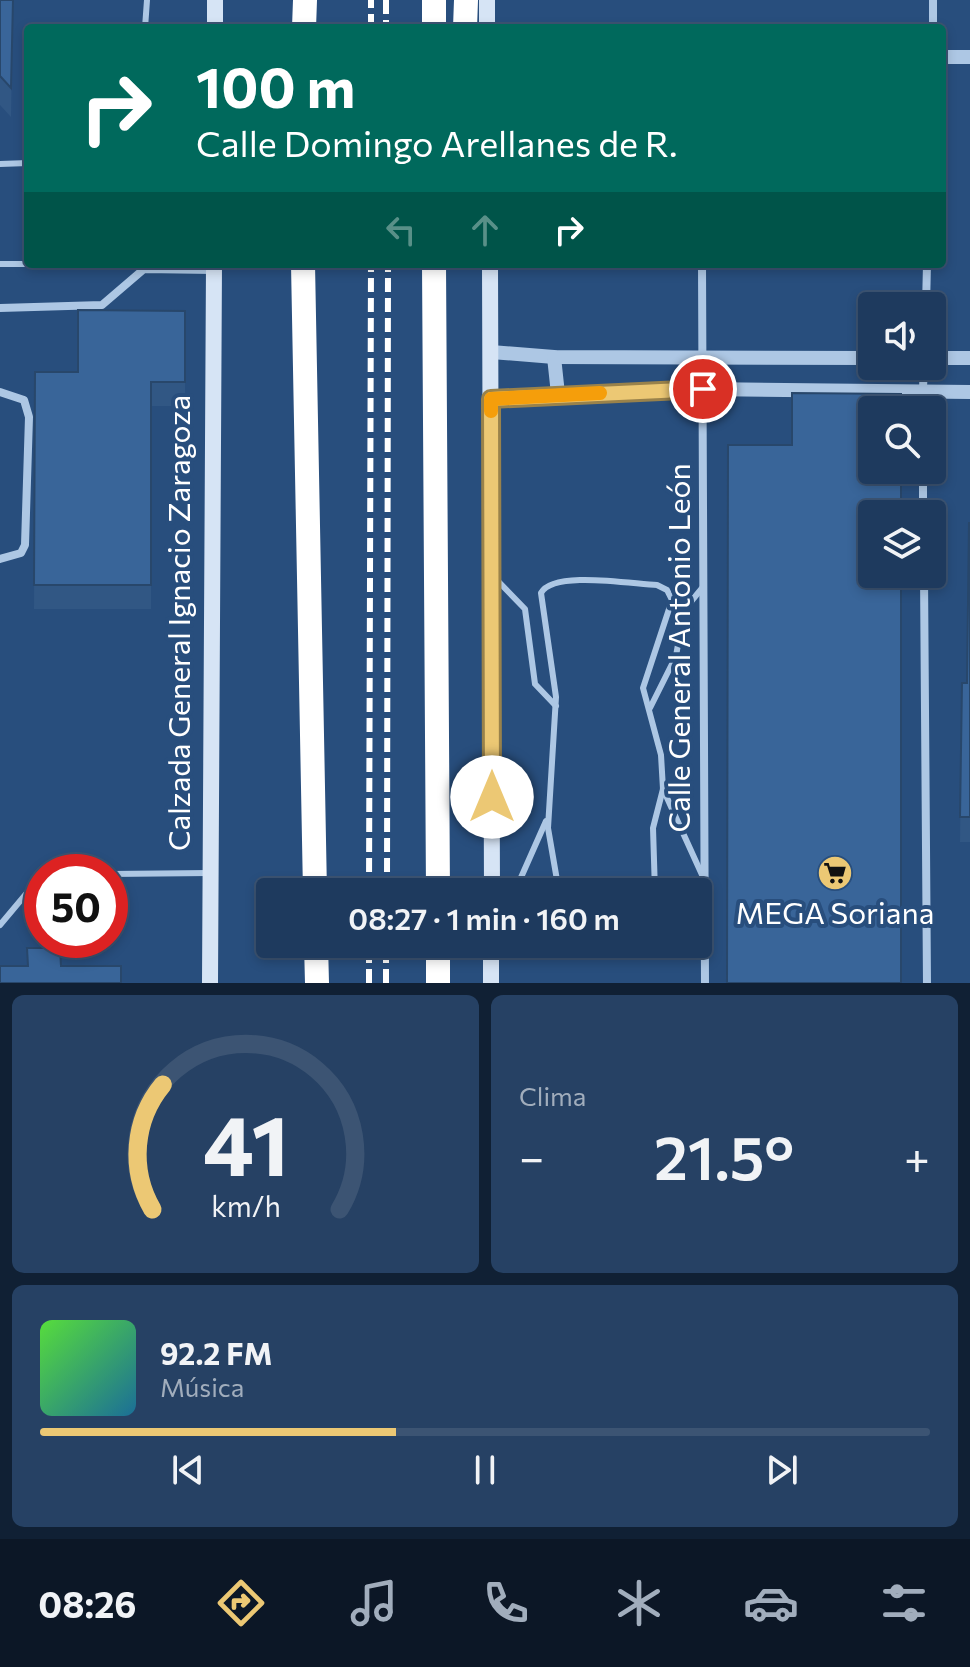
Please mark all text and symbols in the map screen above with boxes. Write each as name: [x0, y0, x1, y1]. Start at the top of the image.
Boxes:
text: 100 m: [196, 51, 355, 120]
icon: right: [64, 56, 168, 160]
text: Calle Domingo Arellanes de R.: [196, 120, 677, 164]
icon: left: [379, 208, 423, 252]
icon: ahead: [463, 208, 507, 252]
icon: right: [547, 208, 591, 252]
map controls: [858, 292, 946, 588]
button: sound: [858, 292, 946, 380]
pin: [669, 355, 737, 423]
icon: arrive: [681, 367, 725, 411]
street label: Calzada General Ignacio Zaragoza: [159, 395, 196, 851]
button: search: [858, 396, 946, 484]
street label: Calle General Antonio León: [659, 463, 696, 833]
button: layers: [858, 500, 946, 588]
position arrow: [450, 755, 534, 839]
speed limit sign: 50: [24, 854, 128, 958]
supermarket icon: MEGA Soriana: [816, 854, 854, 892]
place label: MEGA Soriana: [736, 893, 934, 930]
text: 08:27 · 1 min · 160 m: [348, 899, 620, 936]
text: Clima: [519, 1080, 586, 1111]
text: 41: [202, 1091, 289, 1193]
text: 21.5°: [654, 1119, 794, 1192]
text: −: [519, 1129, 544, 1183]
text: +: [904, 1129, 930, 1183]
text: km/h: [211, 1188, 280, 1223]
text: 92.2 FM: [160, 1334, 272, 1371]
text: Música: [160, 1371, 244, 1402]
icon: previous: [166, 1448, 210, 1492]
icon: pause: [463, 1448, 507, 1492]
icon: next: [760, 1448, 804, 1492]
icon: directions: [213, 1575, 269, 1631]
icon: music: [346, 1575, 402, 1631]
icon: phone: [478, 1575, 534, 1631]
icon: climate: [611, 1575, 667, 1631]
icon: car: [743, 1575, 799, 1631]
icon: filters: [876, 1575, 932, 1631]
text: 08:26: [38, 1581, 136, 1625]

